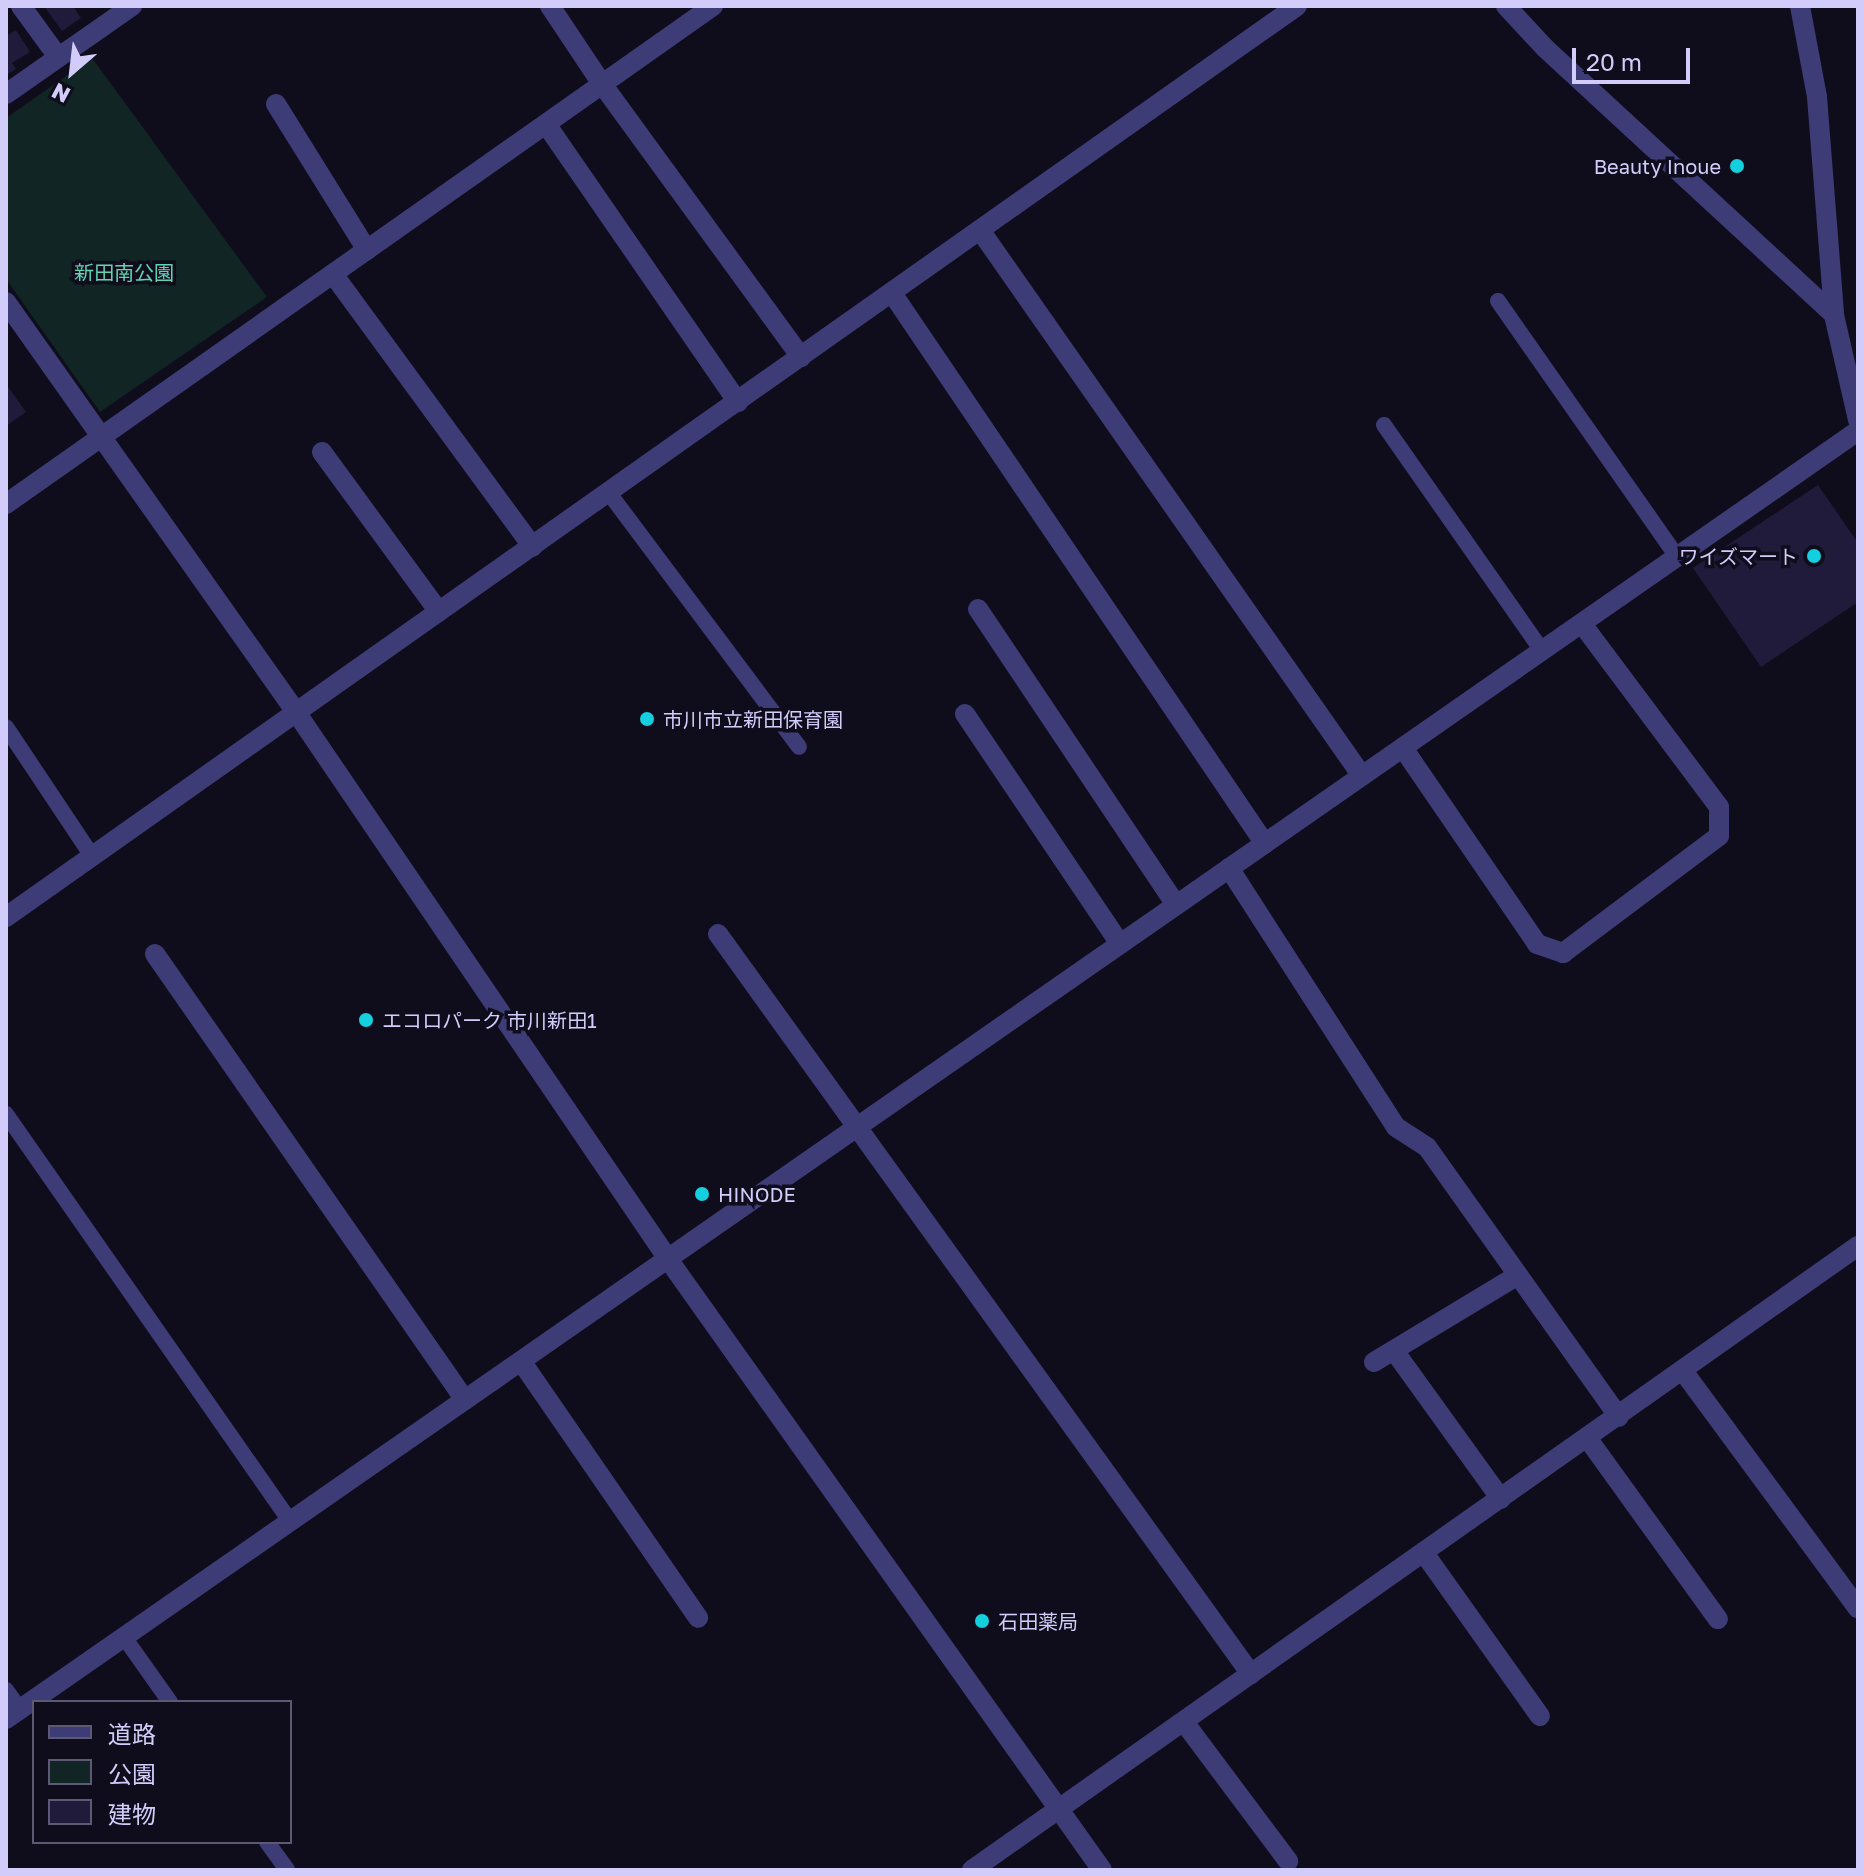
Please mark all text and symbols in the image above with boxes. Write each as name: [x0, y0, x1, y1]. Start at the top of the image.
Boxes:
north arrow: [32, 32, 112, 112]
scale bar: [1576, 32, 1694, 82]
text: 20 m: [1586, 47, 1642, 76]
text: N: [47, 78, 74, 109]
place label: Beauty Inoue: [1594, 154, 1721, 178]
marker: Beauty Inoue: [1728, 157, 1746, 175]
park label: 新田南公園: [74, 260, 174, 284]
place label: ワイズマート: [1678, 544, 1798, 568]
marker: ワイズマート: [1805, 547, 1823, 565]
place label: 市川市立新田保育園: [663, 707, 843, 731]
marker: 市川市立新田保育園: [638, 710, 656, 728]
place label: エコロパーク 市川新田1: [382, 1008, 597, 1032]
marker: エコロパーク 市川新田1: [357, 1011, 375, 1029]
place label: HINODE: [718, 1182, 796, 1206]
marker: HINODE: [693, 1185, 711, 1203]
place label: 石田薬局: [998, 1609, 1078, 1633]
marker: 石田薬局: [973, 1612, 991, 1630]
legend: [32, 1700, 292, 1844]
text: 道路: [108, 1719, 156, 1748]
text: 公園: [108, 1759, 156, 1788]
text: 建物: [108, 1799, 156, 1828]

